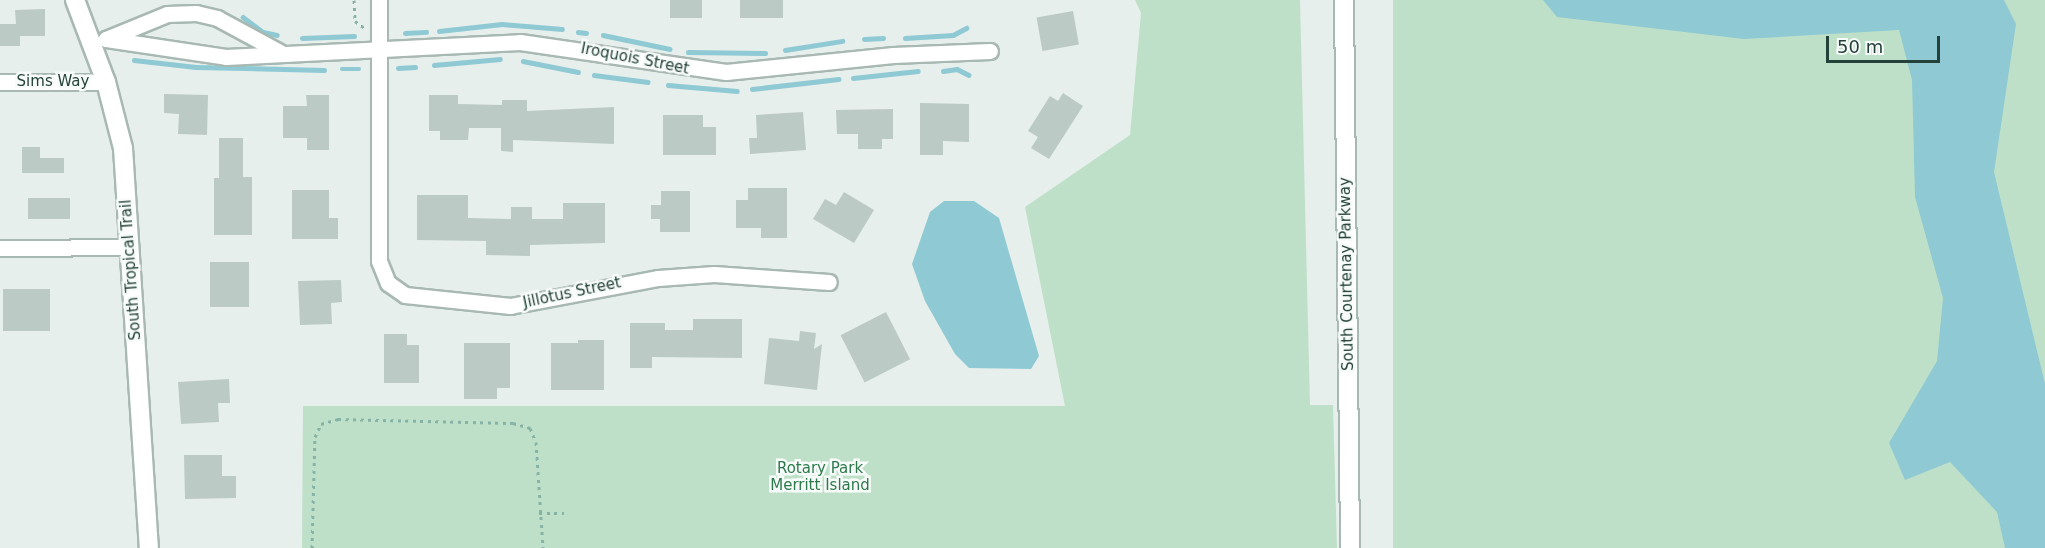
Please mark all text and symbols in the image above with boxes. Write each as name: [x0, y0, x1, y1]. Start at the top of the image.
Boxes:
scale bar: [1829, 24, 1943, 62]
text: 50 m: [1837, 36, 1883, 57]
street label: Iroquois Street: [579, 40, 691, 78]
street label: Sims Way: [17, 73, 89, 91]
street label: South Courtenay Parkway: [1336, 177, 1358, 371]
street label: South Tropical Trail: [117, 199, 145, 341]
street label: Jillotus Street: [521, 274, 623, 312]
park label: Rotary Park Merritt Island: [770, 459, 870, 494]

